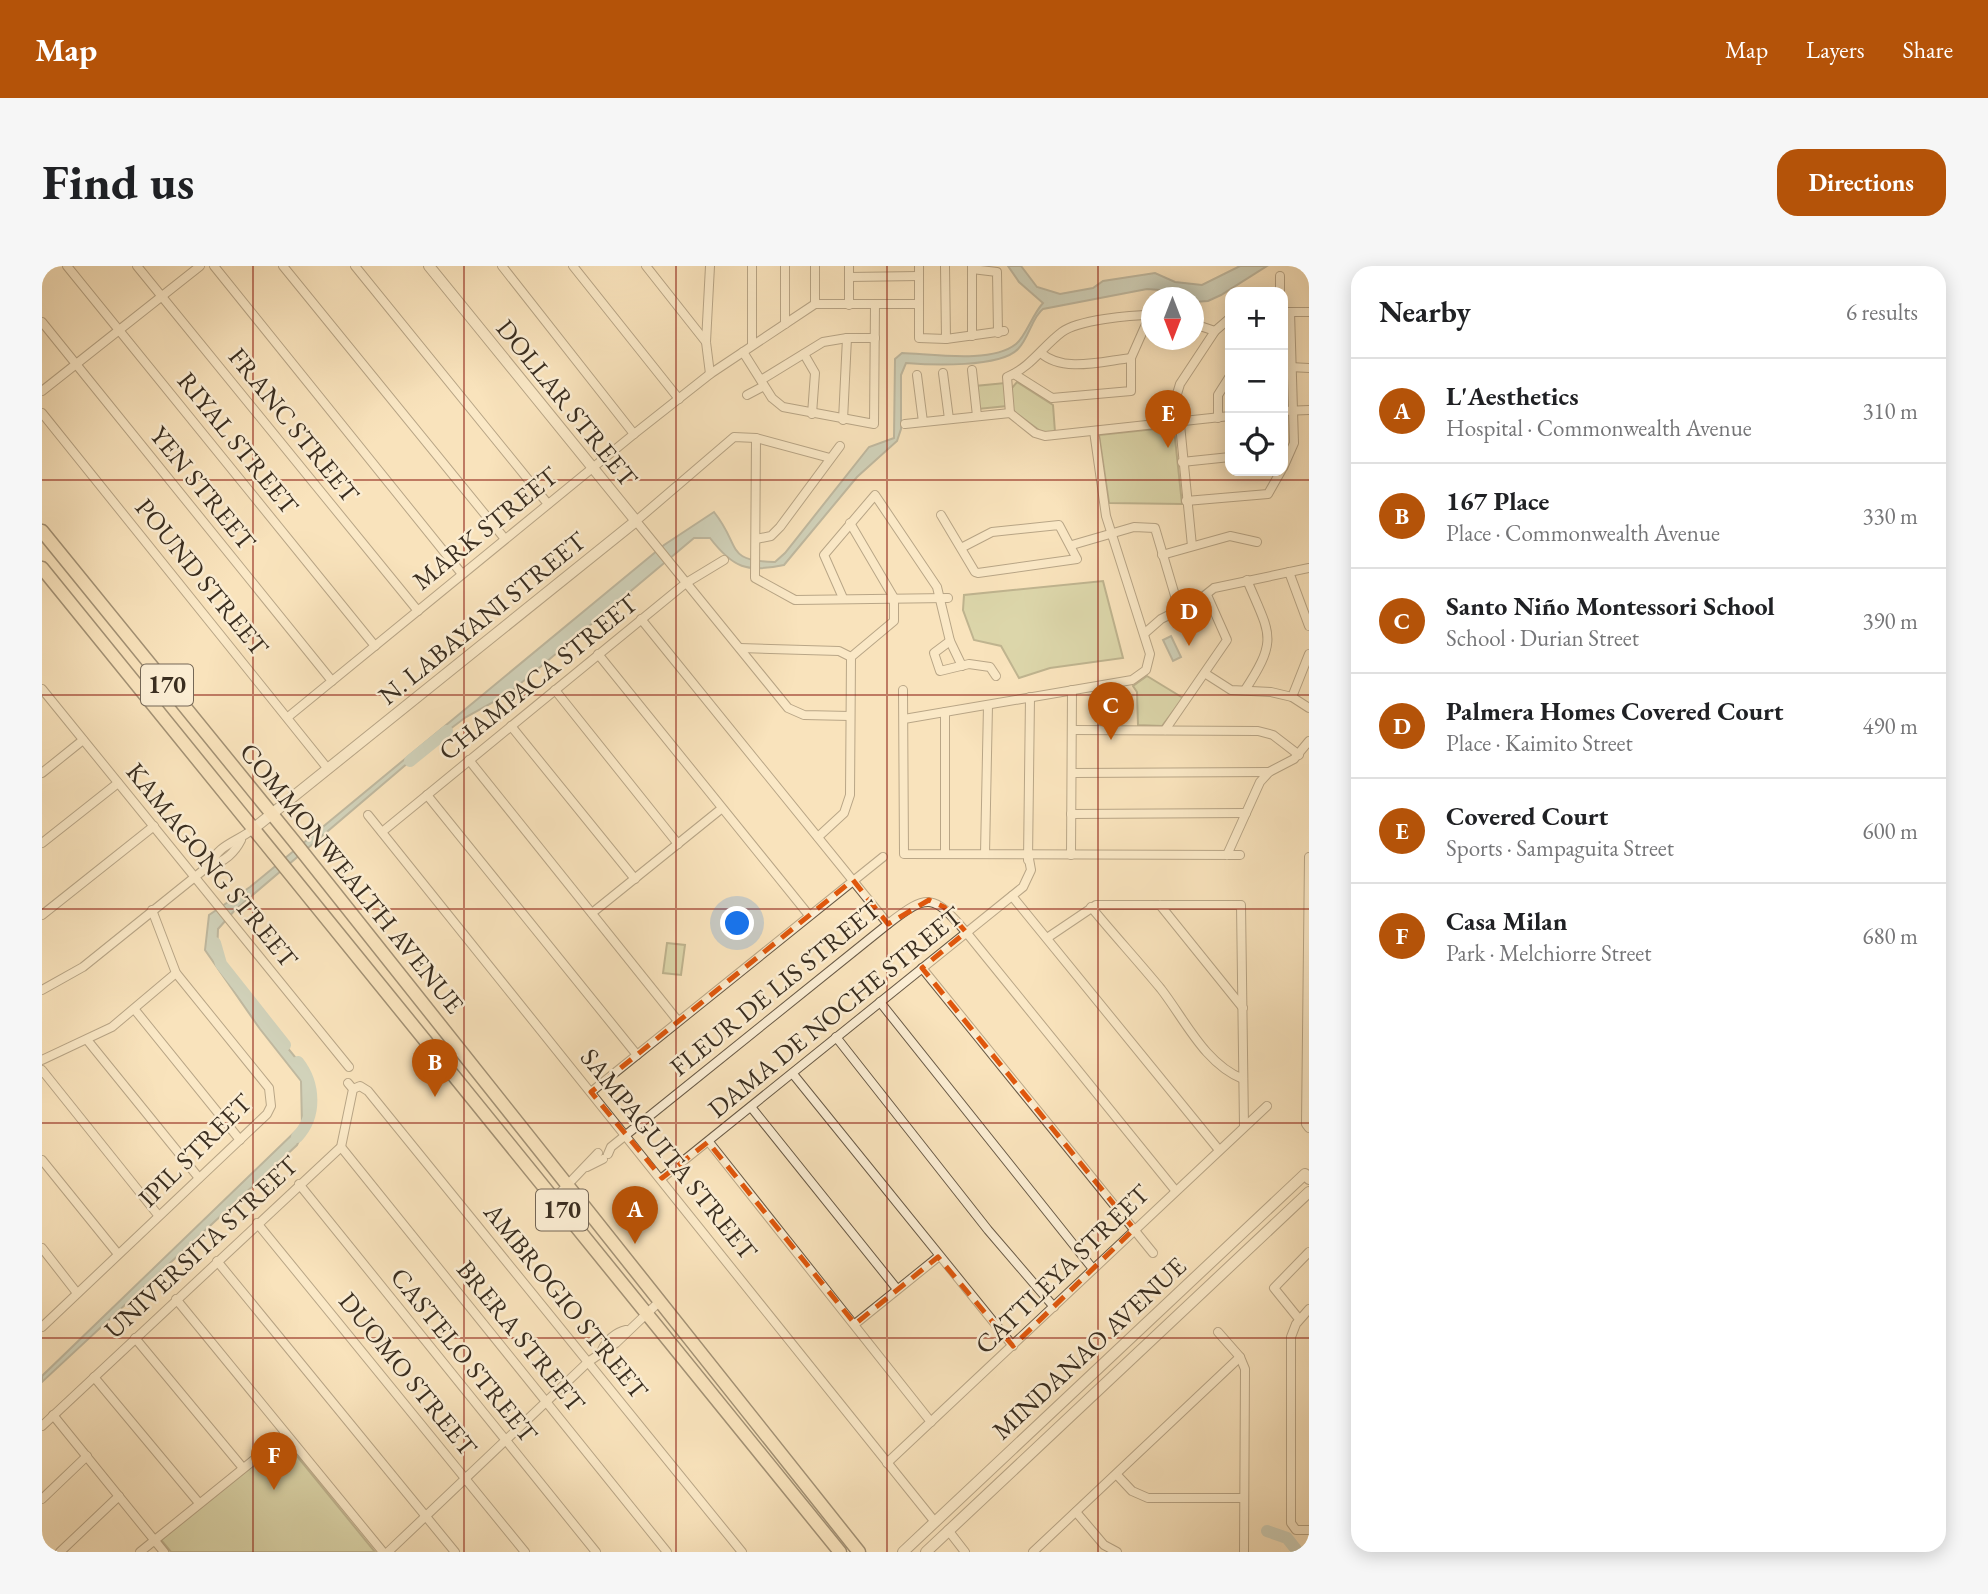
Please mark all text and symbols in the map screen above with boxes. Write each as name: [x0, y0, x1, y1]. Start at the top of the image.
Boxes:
text: Map: [35, 28, 97, 71]
text: Map: [1725, 34, 1768, 65]
text: Layers: [1806, 34, 1865, 65]
text: Share: [1903, 34, 1953, 65]
button: Directions: [1777, 149, 1946, 216]
text: Find us: [42, 150, 194, 214]
north arrow: [1141, 287, 1204, 350]
map controls: [1225, 287, 1288, 476]
button: +: [1225, 287, 1288, 350]
text: Nearby: [1379, 292, 1471, 331]
text: 6 results: [1846, 297, 1918, 327]
street label: DOLLAR STREET: [489, 312, 645, 494]
street label: FRANC STREET: [221, 340, 367, 510]
button: −: [1225, 350, 1288, 413]
street label: RIYAL STREET: [170, 365, 306, 522]
text: L'Aesthetics: [1446, 379, 1579, 413]
pin: E: [1145, 390, 1191, 448]
text: A: [1394, 396, 1410, 426]
text: 310 m: [1862, 396, 1918, 426]
button: locate: [1225, 413, 1288, 476]
text: Hospital · Commonwealth Avenue: [1446, 413, 1752, 443]
street label: YEN STREET: [143, 419, 264, 558]
street label: MARK STREET: [405, 459, 565, 597]
text: 167 Place: [1446, 484, 1549, 518]
street label: POUND STREET: [128, 491, 276, 663]
text: B: [1395, 501, 1409, 531]
text: 330 m: [1862, 501, 1918, 531]
text: Place · Commonwealth Avenue: [1446, 518, 1720, 548]
street label: N. LABAYANI STREET: [371, 523, 593, 712]
street label: CHAMPACA STREET: [431, 586, 645, 768]
pin: D: [1166, 588, 1212, 646]
text: Santo Niño Montessori School: [1446, 589, 1775, 623]
text: C: [1394, 606, 1410, 636]
text: 390 m: [1862, 606, 1918, 636]
text: School · Durian Street: [1446, 623, 1639, 653]
road number: 170: [141, 664, 193, 706]
pin: C: [1088, 682, 1134, 740]
text: Palmera Homes Covered Court: [1446, 694, 1784, 728]
text: D: [1393, 711, 1411, 741]
text: 490 m: [1862, 711, 1918, 741]
text: Place · Kaimito Street: [1446, 728, 1633, 758]
street label: COMMONWEALTH AVENUE: [232, 736, 472, 1021]
street label: KAMAGONG STREET: [119, 755, 306, 975]
text: Covered Court: [1446, 799, 1608, 833]
text: E: [1395, 816, 1409, 846]
text: 600 m: [1862, 816, 1918, 846]
text: Sports · Sampaguita Street: [1446, 833, 1674, 863]
street label: FLEUR DE LIS STREET: [663, 892, 888, 1084]
street label: DAMA DE NOCHE STREET: [701, 899, 970, 1125]
text: Casa Milan: [1446, 904, 1567, 938]
your location: [720, 906, 754, 940]
text: F: [1396, 921, 1408, 951]
text: 680 m: [1862, 921, 1918, 951]
text: Park · Melchiorre Street: [1446, 938, 1651, 968]
pin: B: [412, 1039, 458, 1097]
street label: SAMPAGUITA STREET: [574, 1042, 764, 1266]
street label: IPIL STREET: [131, 1086, 259, 1214]
street label: UNIVERSITA STREET: [97, 1148, 306, 1346]
street label: CATTLEYA STREET: [967, 1176, 1157, 1361]
pin: A: [612, 1186, 658, 1244]
road number: 170: [536, 1190, 588, 1230]
street label: AMBROGIO STREET: [476, 1195, 656, 1406]
street label: MINDANAO AVENUE: [985, 1249, 1194, 1447]
street label: BRERA STREET: [449, 1253, 593, 1419]
street label: CASTELO STREET: [383, 1261, 545, 1450]
street label: DUOMO STREET: [331, 1285, 485, 1464]
pin: F: [251, 1432, 297, 1490]

